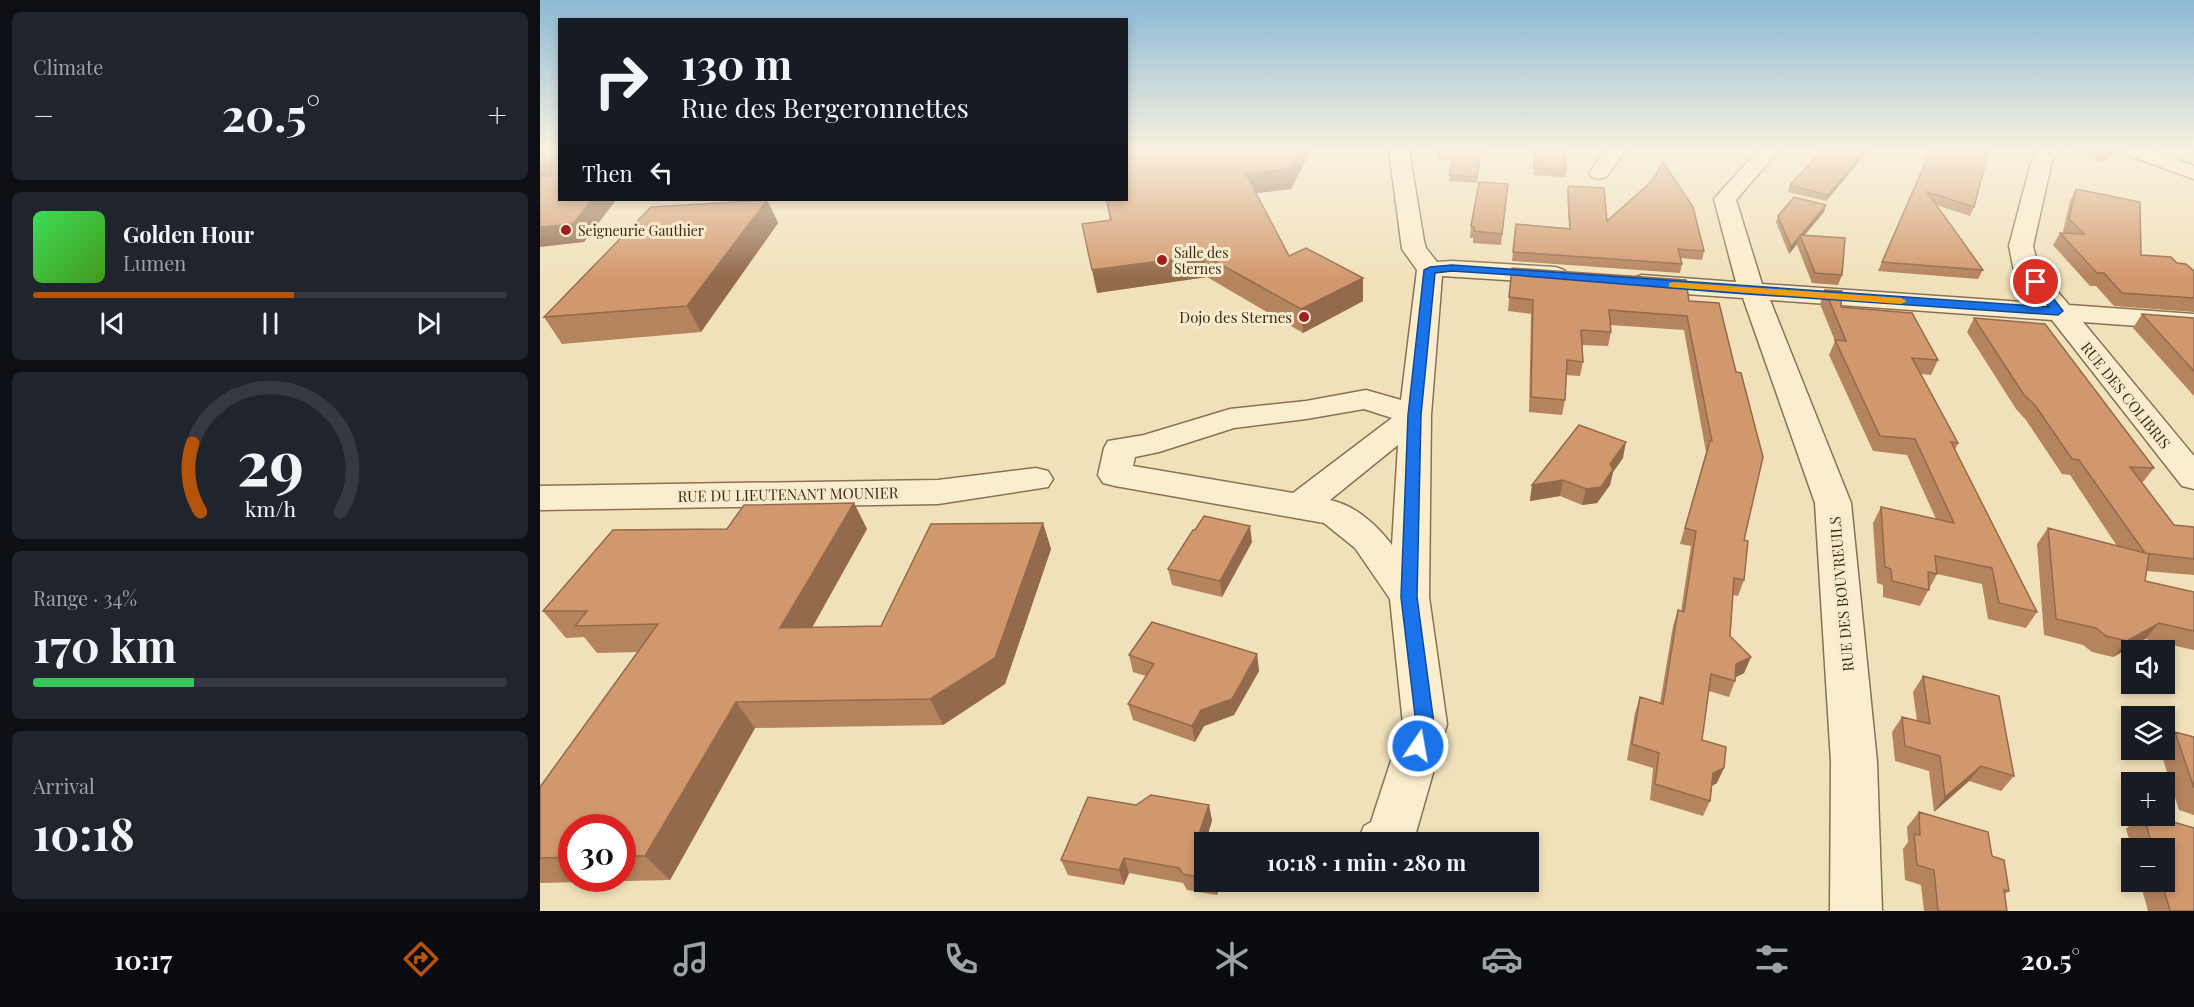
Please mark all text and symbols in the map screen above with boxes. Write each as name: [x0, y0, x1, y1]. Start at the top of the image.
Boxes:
text: 130 m: [681, 35, 792, 91]
icon: right: [582, 42, 660, 120]
text: Climate: [33, 53, 103, 80]
text: 20.5°: [222, 83, 320, 143]
text: Rue des Bergeronnettes: [681, 89, 969, 125]
text: −: [33, 92, 54, 136]
text: +: [488, 92, 507, 136]
icon: left: [645, 156, 678, 189]
text: Then: [582, 158, 633, 188]
text: Golden Hour: [123, 219, 254, 249]
place label: Seigneurie Gauthier: [578, 221, 705, 240]
marker: Seigneurie Gauthier: [559, 223, 573, 237]
place label: Salle des Sternes: [1174, 243, 1228, 278]
text: Lumen: [123, 249, 186, 276]
marker: Salle des Sternes: [1155, 253, 1169, 267]
pin: [2010, 256, 2061, 307]
icon: arrive: [2019, 265, 2052, 298]
icon: previous: [96, 307, 129, 340]
icon: pause: [254, 307, 287, 340]
icon: next: [412, 307, 445, 340]
place label: Dojo des Sternes: [1179, 307, 1292, 327]
marker: Dojo des Sternes: [1297, 310, 1311, 324]
street label: RUE DES COLIBRIS: [2077, 338, 2175, 452]
text: 29: [236, 419, 304, 503]
street label: RUE DU LIEUTENANT MOUNIER: [677, 482, 899, 506]
text: km/h: [244, 495, 296, 523]
street label: RUE DES BOUVREUILS: [1824, 516, 1858, 672]
text: Range · 34%: [33, 584, 137, 611]
text: 170 km: [33, 614, 177, 674]
map controls: [2121, 640, 2175, 892]
button: sound: [2121, 640, 2175, 694]
button: layers: [2121, 706, 2175, 760]
position arrow: [1386, 714, 1450, 778]
text: Arrival: [33, 772, 95, 799]
button: +: [2121, 772, 2175, 826]
text: 10:18: [33, 802, 135, 862]
speed limit sign: 30: [558, 814, 636, 892]
button: −: [2121, 838, 2175, 892]
text: 10:18 · 1 min · 280 m: [1267, 847, 1466, 877]
icon: directions: [400, 938, 442, 980]
icon: music: [670, 938, 712, 980]
icon: phone: [940, 938, 982, 980]
icon: climate: [1211, 938, 1253, 980]
icon: car: [1481, 938, 1523, 980]
icon: filters: [1751, 938, 1793, 980]
text: 10:17: [114, 941, 172, 977]
text: 20.5°: [2021, 941, 2080, 977]

